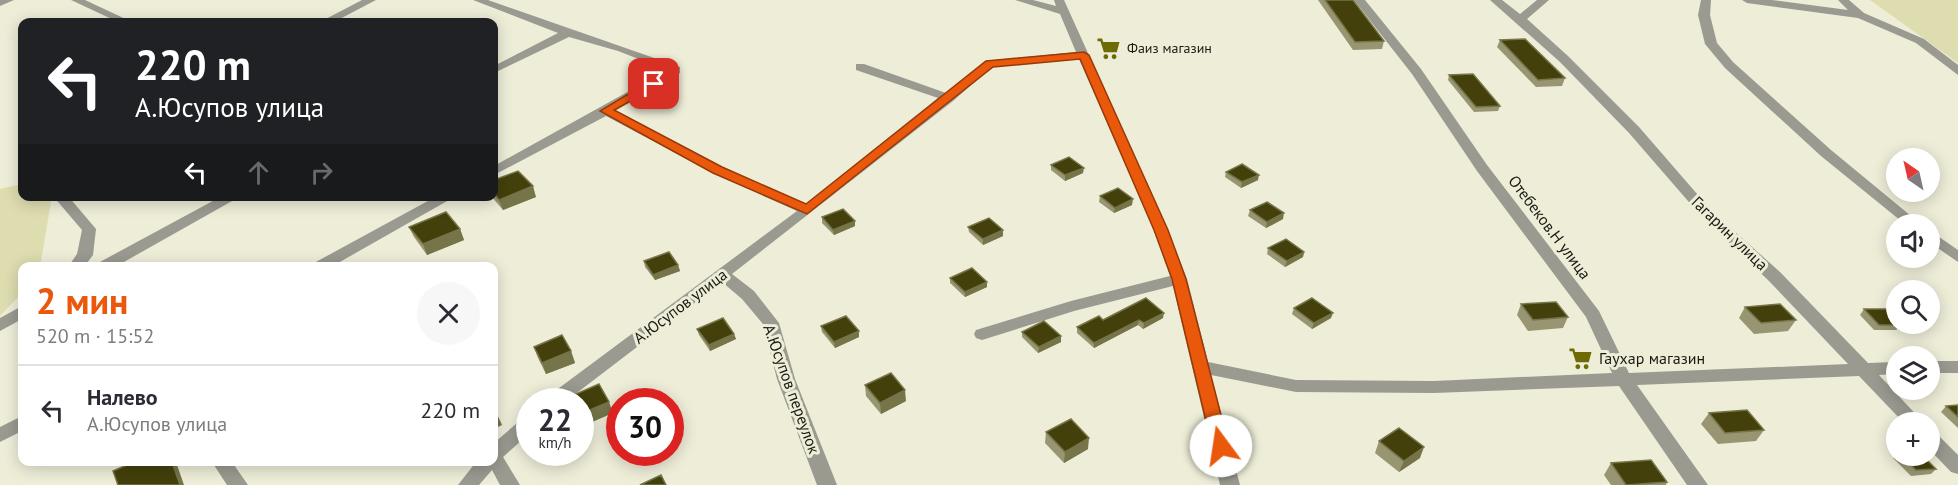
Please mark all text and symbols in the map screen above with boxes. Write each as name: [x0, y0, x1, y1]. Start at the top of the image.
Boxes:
supermarket icon: Фаиз магазин: [1096, 35, 1122, 61]
text: 220 m: [135, 37, 251, 92]
place label: Фаиз магазин: [1127, 39, 1212, 57]
icon: left: [36, 42, 114, 120]
pin: [628, 58, 679, 109]
icon: arrive: [637, 67, 670, 100]
text: А.Юсупов улица: [135, 90, 324, 124]
north arrow: [1886, 148, 1940, 202]
map controls: [1886, 148, 1940, 466]
icon: left: [179, 156, 212, 189]
icon: ahead: [242, 156, 275, 189]
icon: right: [305, 156, 338, 189]
street label: Отебеков.Н улица: [1504, 171, 1596, 283]
street label: Гагарин улица: [1688, 192, 1772, 274]
button: sound: [1886, 214, 1940, 268]
street label: А.Юсупов улица: [629, 264, 731, 348]
text: 2 мин: [36, 277, 128, 324]
button: search: [1886, 280, 1940, 334]
button: close: [417, 282, 480, 345]
street label: А.Юсупов переулок: [759, 322, 825, 457]
text: 520 m · 15:52: [36, 323, 154, 349]
supermarket icon: Гаухар магазин: [1568, 345, 1594, 371]
button: layers: [1886, 346, 1940, 400]
place label: Гаухар магазин: [1599, 348, 1705, 368]
text: Налево: [87, 383, 158, 411]
speed limit sign: 30: [606, 388, 684, 466]
icon: left: [36, 394, 69, 427]
text: 220 m: [420, 396, 480, 424]
text: 22: [538, 400, 572, 439]
text: А.Юсупов улица: [87, 411, 227, 437]
button: +: [1886, 412, 1940, 466]
position arrow: [1189, 414, 1253, 478]
text: km/h: [539, 433, 571, 452]

